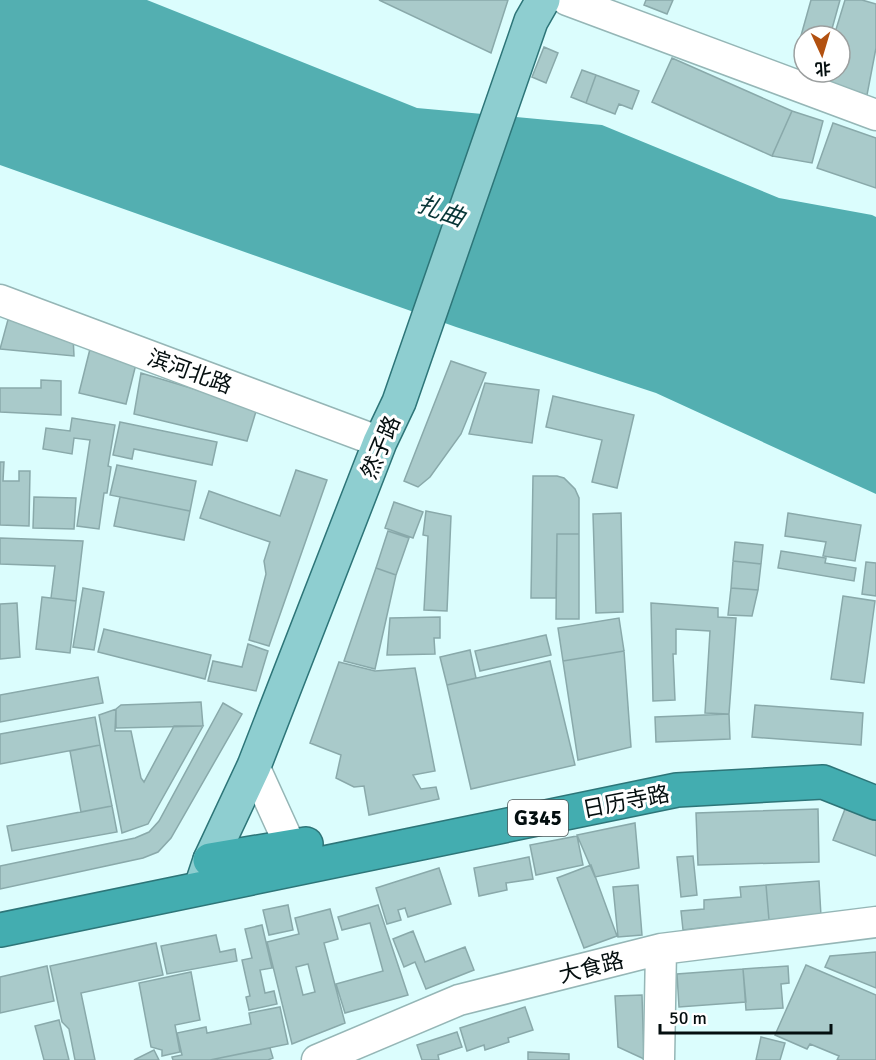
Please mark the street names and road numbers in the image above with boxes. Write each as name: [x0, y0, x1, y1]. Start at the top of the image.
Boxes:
street label: 滨河北路: [144, 344, 236, 399]
street label: 然子路: [355, 412, 406, 483]
street label: 日历寺路: [580, 780, 672, 823]
road number: G345: [508, 800, 568, 836]
street label: 大食路: [556, 946, 626, 989]

